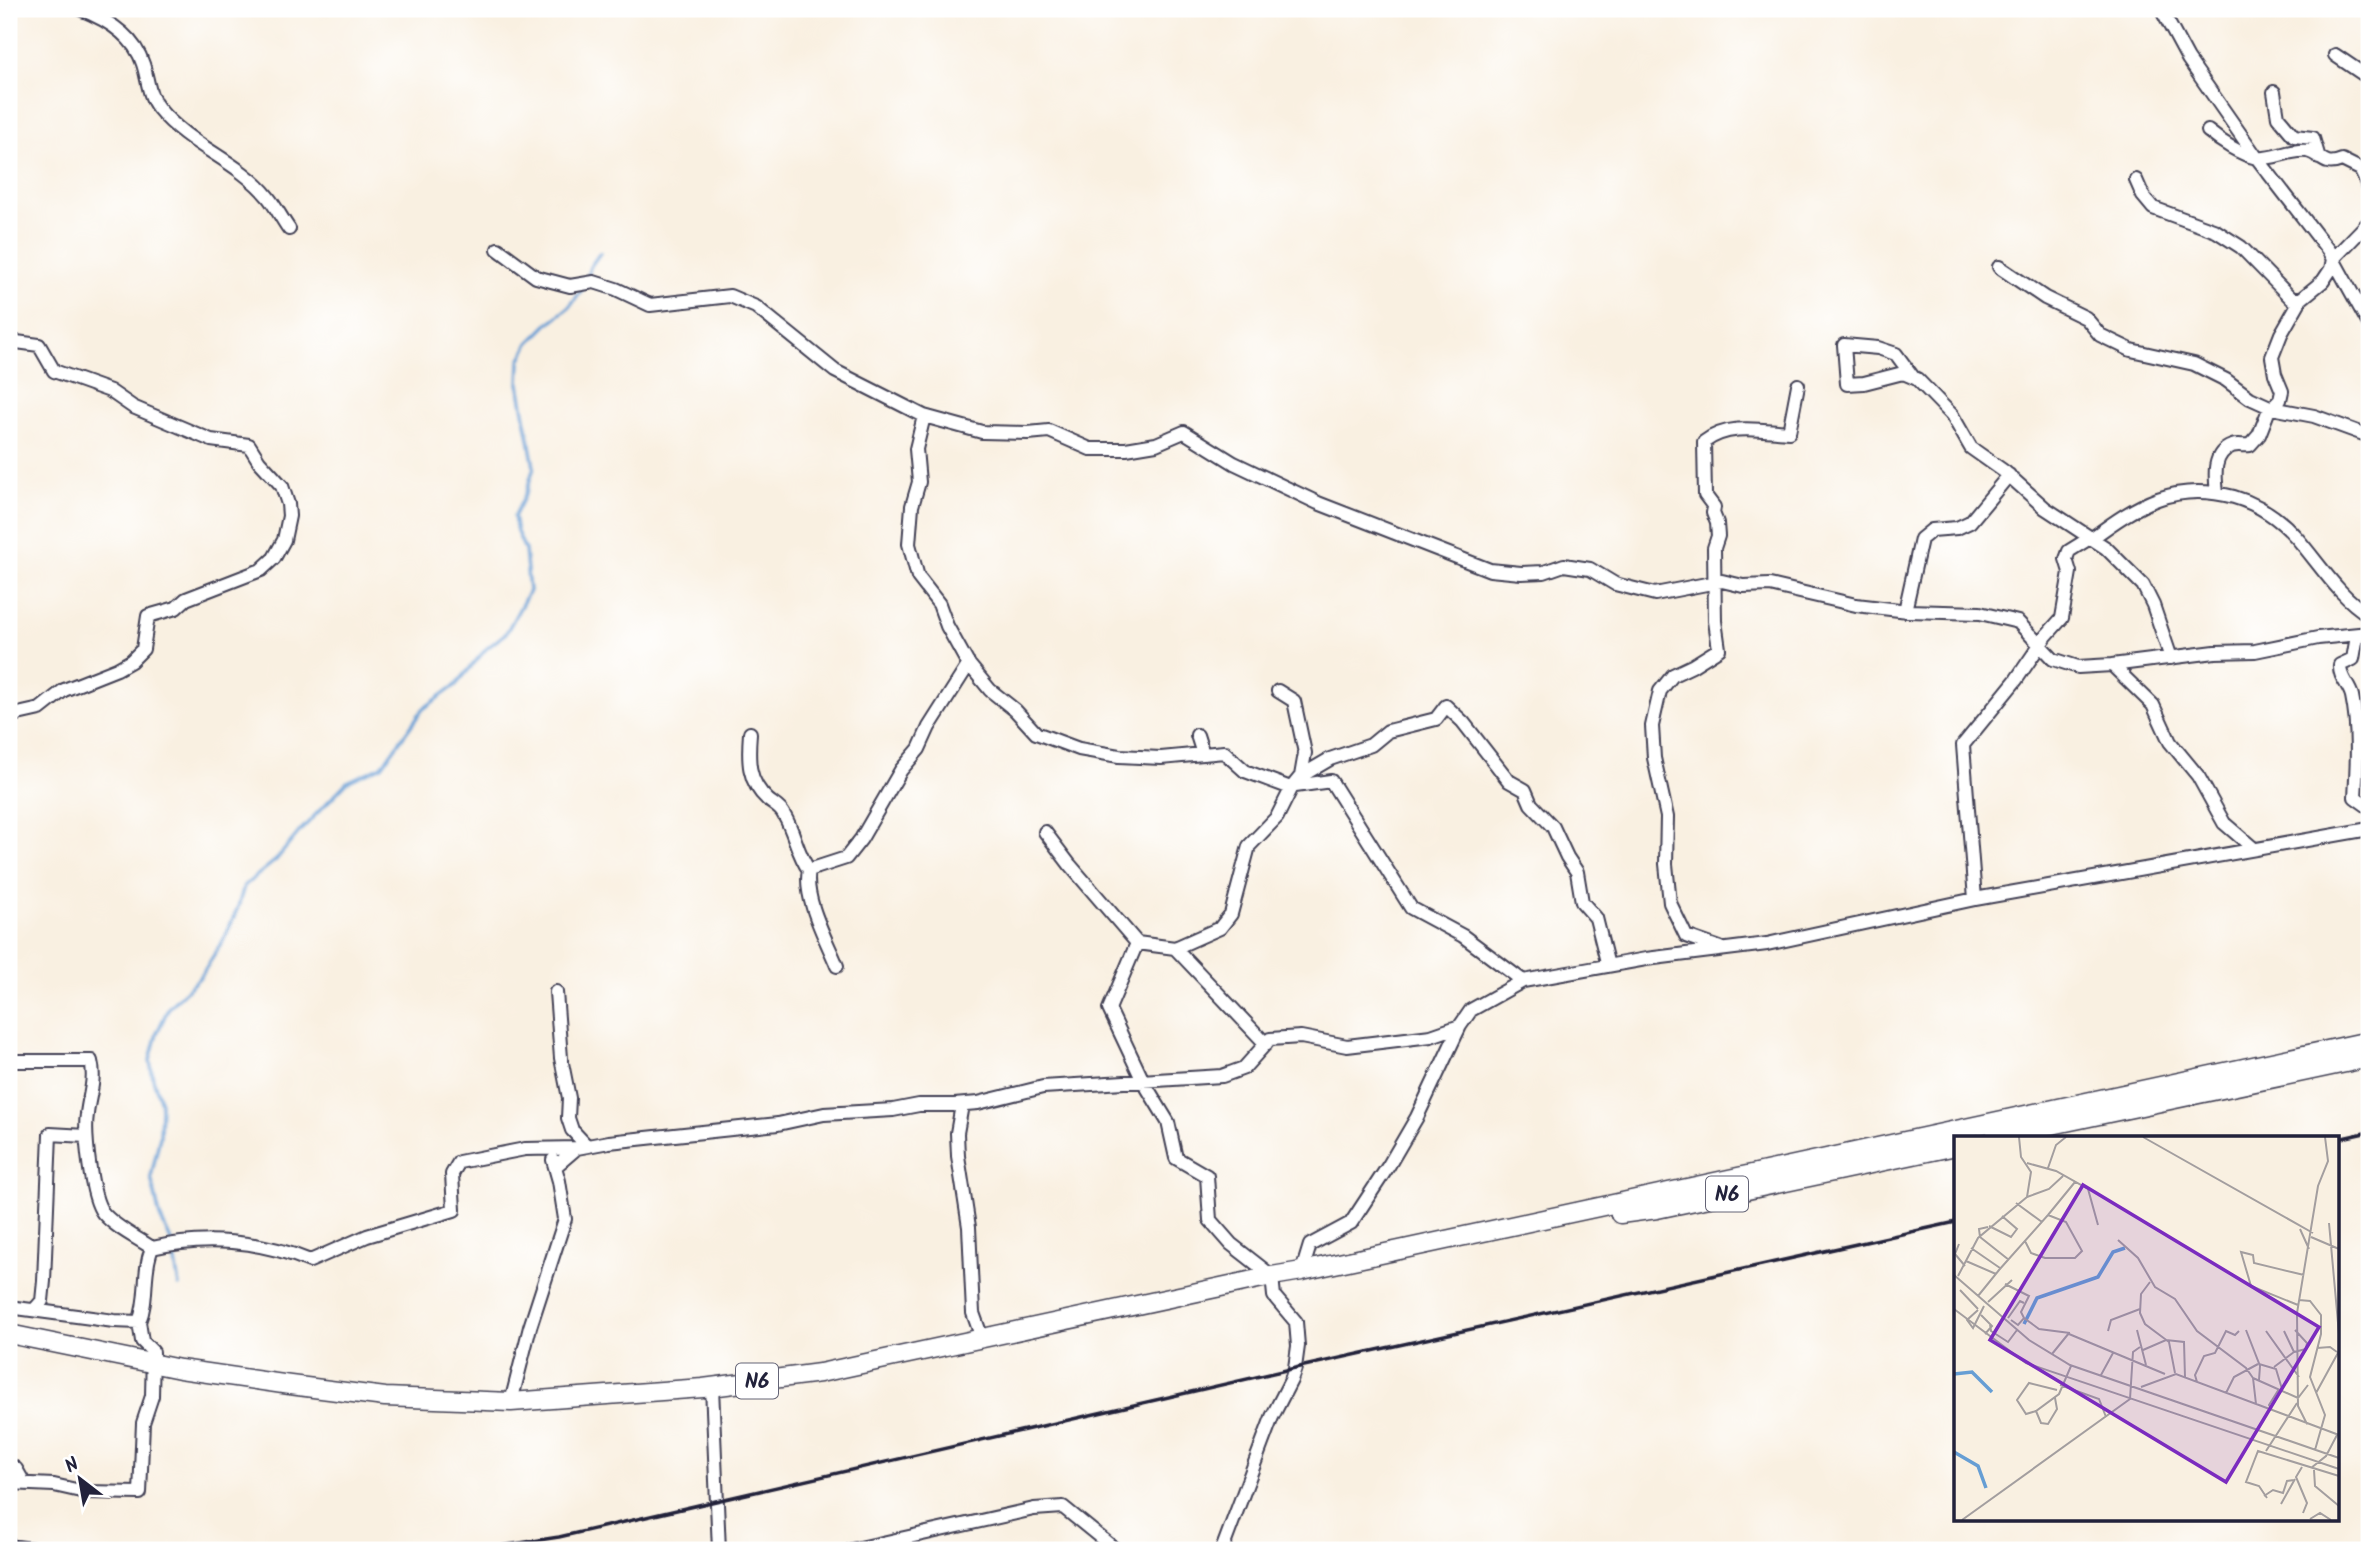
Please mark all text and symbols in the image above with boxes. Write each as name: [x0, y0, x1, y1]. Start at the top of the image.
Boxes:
inset map: [1954, 1136, 2340, 1520]
road number: N6: [1706, 1176, 1748, 1212]
road number: N6: [736, 1364, 778, 1398]
north arrow: [46, 1444, 116, 1514]
text: N: [59, 1450, 85, 1482]

